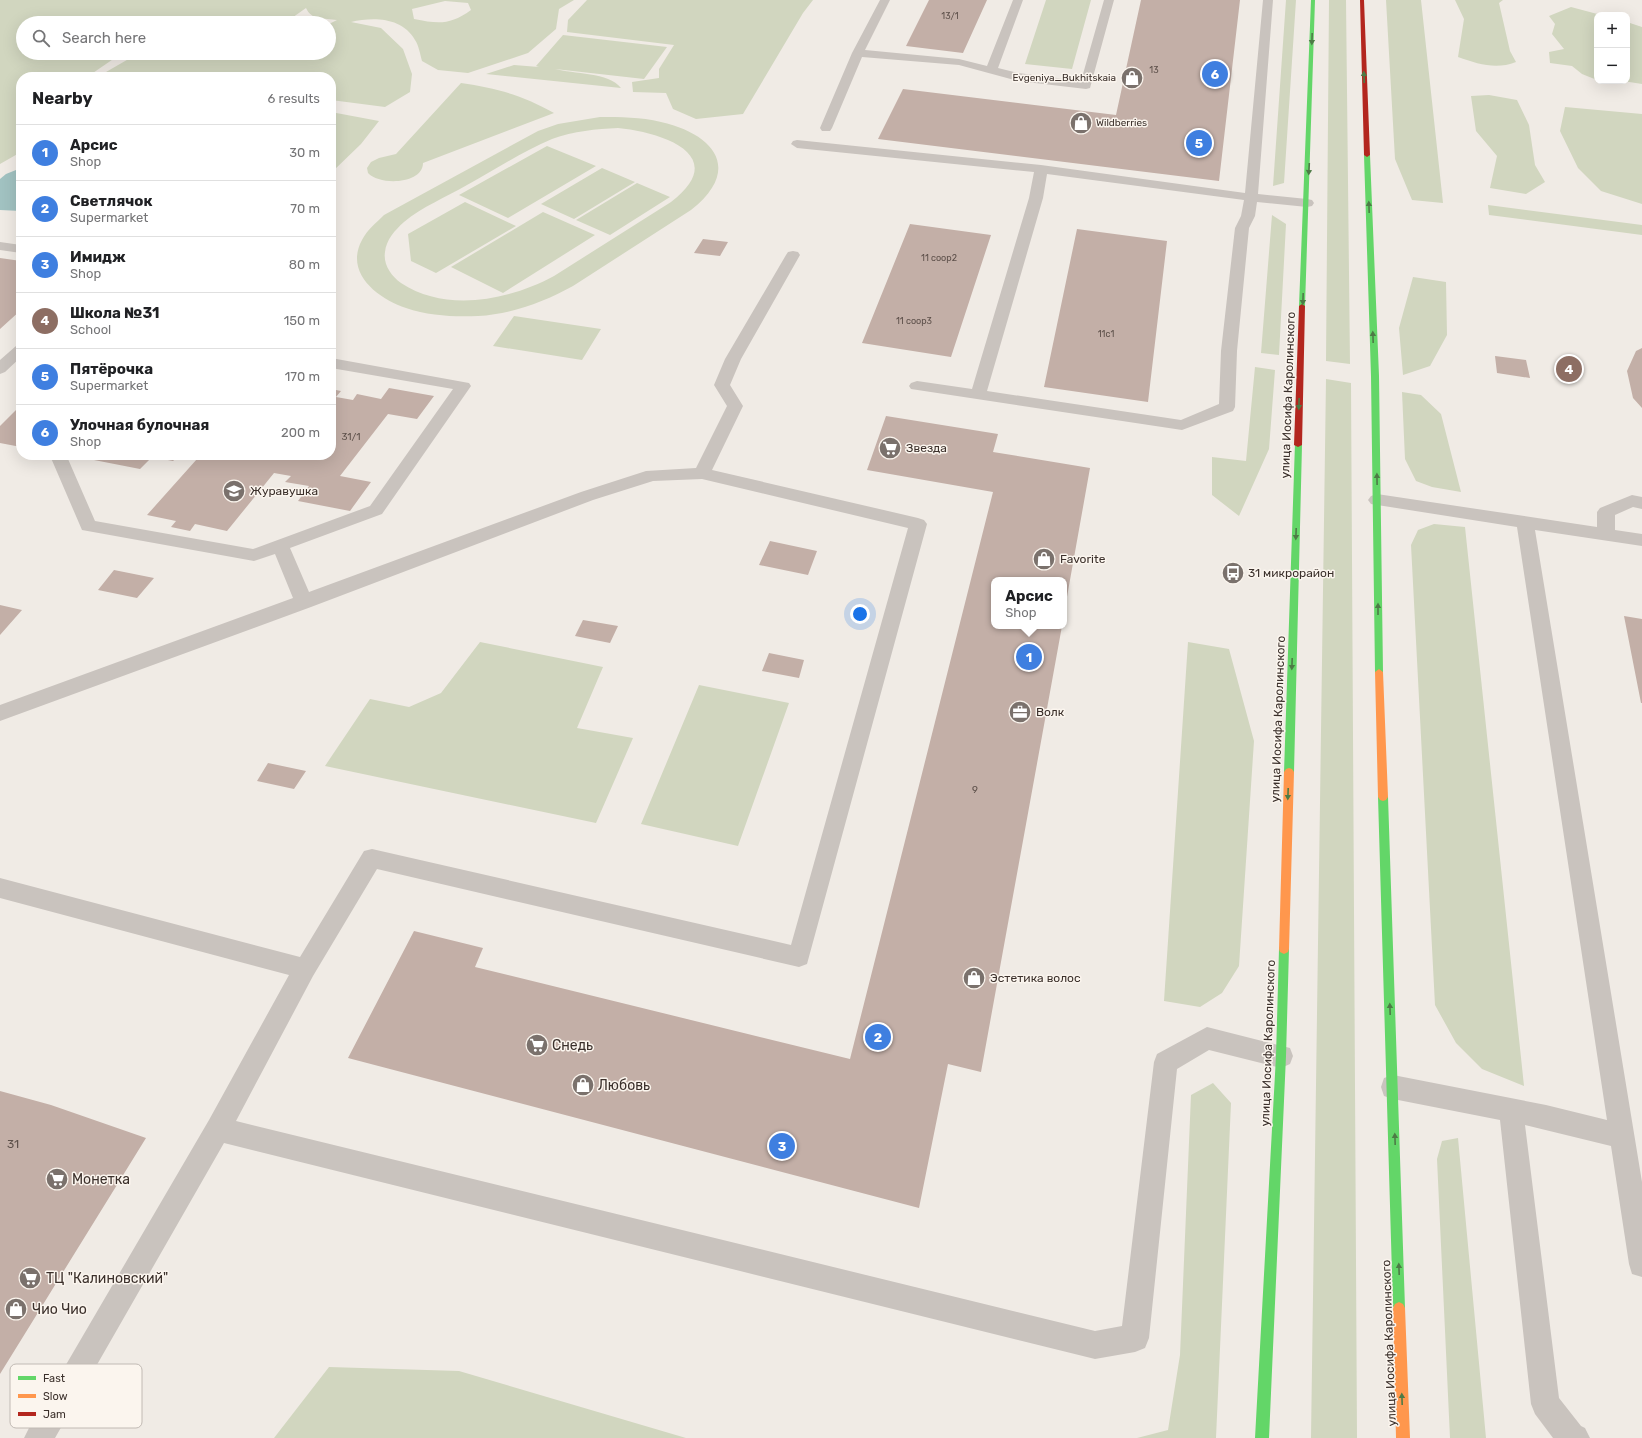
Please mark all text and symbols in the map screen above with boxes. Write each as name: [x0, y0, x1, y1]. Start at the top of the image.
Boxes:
house number: 13/1: [941, 11, 959, 21]
map controls: [1594, 12, 1630, 84]
button: +: [1594, 12, 1630, 48]
search box: [16, 16, 336, 60]
icon: search: [30, 27, 52, 49]
text: Search here: [62, 29, 146, 47]
one-way arrow: [1309, 33, 1316, 45]
button: −: [1594, 48, 1630, 84]
pin: 6: [1202, 59, 1228, 89]
shop icon: Evgeniya_Bukhitskaia: [1119, 65, 1145, 91]
house number: 13: [1149, 65, 1159, 75]
one-way arrow: [1361, 71, 1368, 83]
place label: Evgeniya_Bukhitskaia: [1012, 72, 1116, 84]
text: Nearby: [32, 88, 93, 108]
text: 6 results: [268, 91, 320, 106]
shop icon: Wildberries: [1068, 110, 1094, 136]
place label: Wildberries: [1096, 117, 1147, 129]
pin: 5: [1186, 128, 1212, 158]
text: Арсис: [70, 136, 117, 154]
text: 1: [42, 145, 48, 160]
text: 30 m: [289, 145, 320, 160]
text: Shop: [70, 154, 101, 169]
one-way arrow: [1305, 163, 1312, 175]
text: Светлячок: [70, 192, 153, 210]
one-way arrow: [1366, 200, 1372, 213]
text: 2: [41, 201, 49, 216]
text: 70 m: [290, 201, 320, 216]
text: Supermarket: [70, 210, 148, 225]
text: Имидж: [70, 248, 126, 266]
house number: 11 соор2: [921, 253, 957, 263]
text: 3: [41, 257, 49, 272]
text: 80 m: [289, 257, 320, 272]
text: Shop: [70, 266, 101, 281]
one-way arrow: [1300, 293, 1306, 306]
text: Школа №31: [70, 304, 160, 322]
street label: улица Иосифа Каролинского: [1278, 311, 1298, 479]
text: 4: [41, 313, 49, 328]
text: 150 m: [284, 313, 320, 328]
house number: 11 соор3: [896, 316, 932, 326]
text: School: [70, 322, 111, 337]
house number: 11с1: [1098, 329, 1114, 339]
one-way arrow: [1370, 331, 1377, 343]
pin: 4: [1556, 354, 1582, 384]
text: Пятёрочка: [70, 360, 153, 378]
text: 5: [41, 369, 49, 384]
text: 170 m: [285, 369, 320, 384]
text: Supermarket: [70, 378, 148, 393]
one-way arrow: [1296, 398, 1302, 411]
text: Улочная булочная: [70, 416, 209, 434]
text: 6: [41, 425, 49, 440]
text: 200 m: [281, 425, 320, 440]
house number: 31/1: [341, 431, 361, 443]
text: Shop: [70, 434, 101, 449]
supermarket icon: Звезда: [877, 435, 903, 461]
place label: Звезда: [906, 441, 947, 455]
one-way arrow: [1374, 472, 1380, 485]
school or university icon: Журавушка: [221, 478, 247, 504]
place label: Журавушка: [250, 484, 318, 498]
one-way arrow: [1292, 528, 1299, 540]
shop icon: Favorite: [1031, 546, 1057, 572]
place label: Favorite: [1060, 552, 1106, 566]
bus stop icon: 31 микрорайон: [1220, 560, 1246, 586]
place label: 31 микрорайон: [1248, 566, 1334, 580]
popup: [991, 577, 1067, 629]
text: Арсис: [1005, 587, 1053, 605]
one-way arrow: [1375, 602, 1381, 615]
your location: [850, 604, 870, 624]
text: Shop: [1005, 605, 1036, 620]
street label: улица Иосифа Каролинского: [1268, 635, 1288, 803]
pin: 1: [1016, 642, 1042, 672]
one-way arrow: [1289, 658, 1295, 671]
office icon: Волк: [1007, 699, 1033, 725]
place label: Волк: [1036, 705, 1065, 719]
house number: 9: [972, 784, 978, 796]
one-way arrow: [1285, 788, 1291, 801]
street label: улица Иосифа Каролинского: [1258, 959, 1278, 1127]
shop icon: Эстетика волос: [961, 965, 987, 991]
place label: Эстетика волос: [990, 971, 1081, 985]
one-way arrow: [1387, 1003, 1394, 1015]
pin: 2: [865, 1022, 891, 1052]
supermarket icon: Снедь: [524, 1032, 550, 1058]
place label: Снедь: [552, 1037, 593, 1054]
shop icon: Любовь: [570, 1072, 596, 1098]
place label: Любовь: [598, 1077, 650, 1094]
pin: 3: [769, 1131, 795, 1161]
one-way arrow: [1392, 1132, 1398, 1145]
house number: 31: [7, 1137, 19, 1151]
supermarket icon: Монетка: [44, 1166, 70, 1192]
place label: Монетка: [72, 1171, 130, 1188]
street label: улица Иосифа Каролинского: [1379, 1259, 1399, 1427]
one-way arrow: [1395, 1263, 1402, 1275]
supermarket icon: ТЦ "Калиновский": [17, 1265, 43, 1291]
place label: ТЦ "Калиновский": [46, 1270, 168, 1287]
shop icon: Чио Чио: [3, 1296, 29, 1322]
place label: Чио Чио: [32, 1301, 87, 1318]
legend: [10, 1364, 142, 1428]
text: Fast: [43, 1372, 66, 1385]
text: Slow: [43, 1390, 68, 1403]
one-way arrow: [1399, 1392, 1405, 1405]
text: Jam: [43, 1408, 66, 1421]

